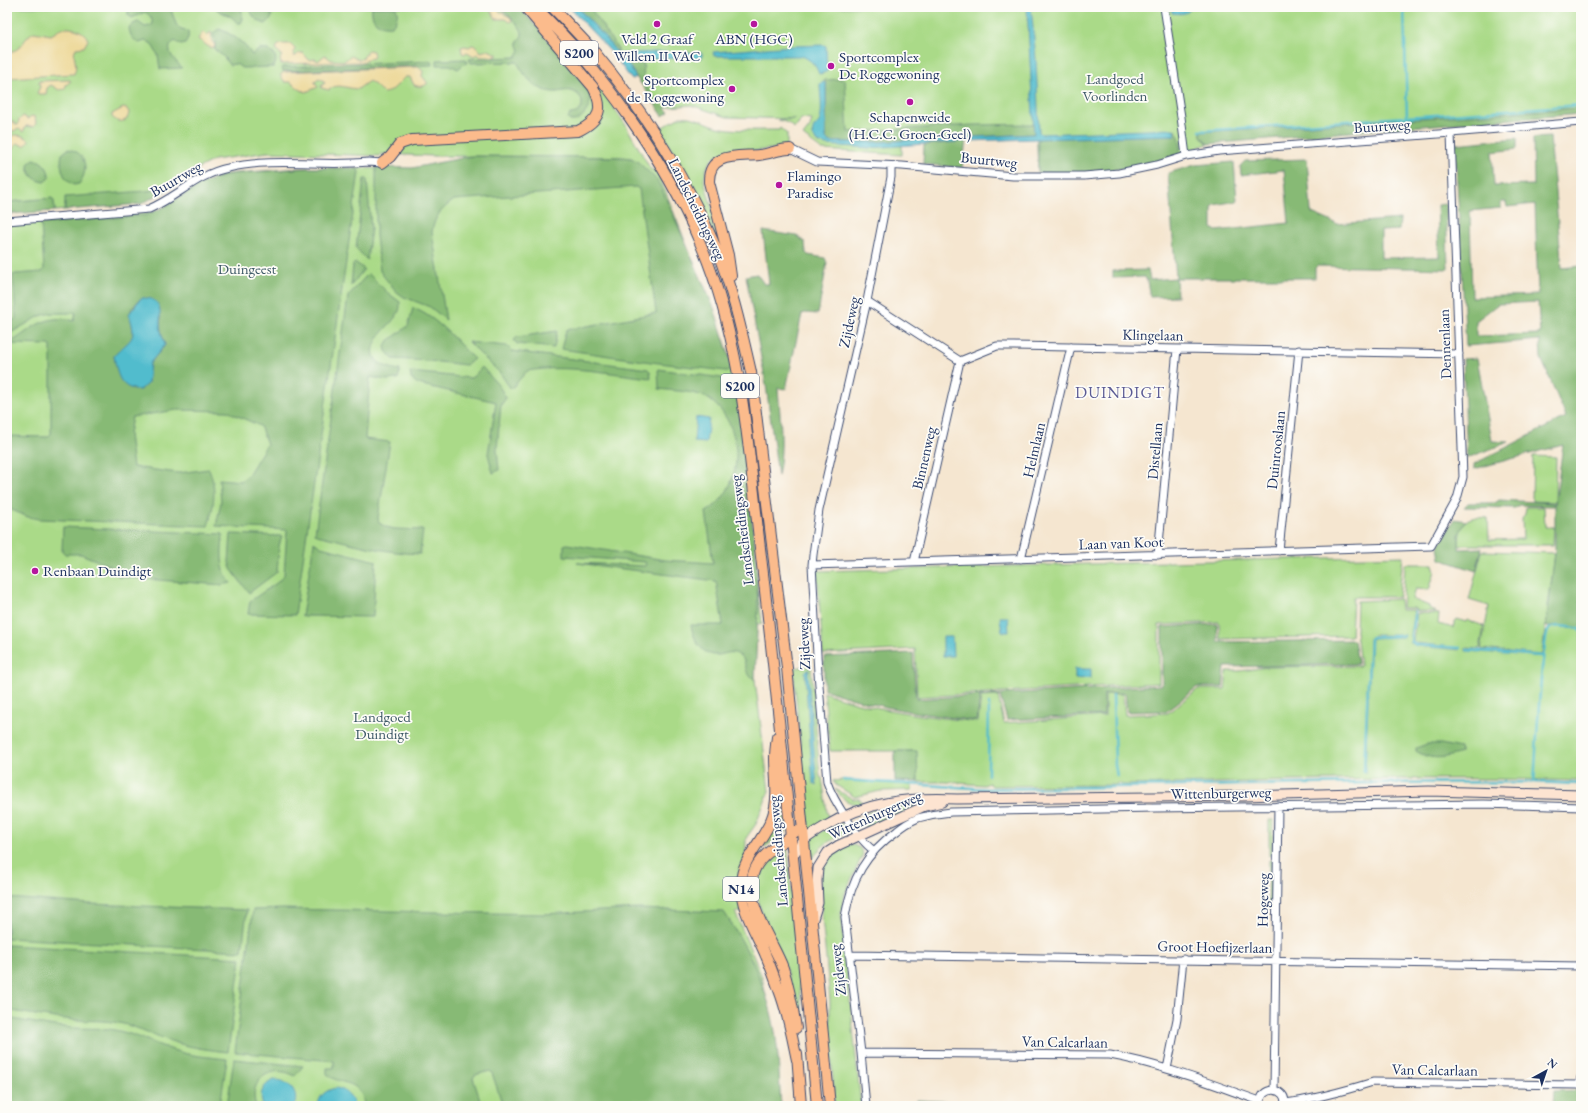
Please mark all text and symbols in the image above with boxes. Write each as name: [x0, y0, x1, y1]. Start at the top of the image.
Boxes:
marker: Veld 2 Graaf Willem II VAC: [652, 19, 662, 29]
marker: ABN (HGC): [749, 19, 759, 29]
place label: Veld 2 Graaf Willem II VAC: [614, 29, 700, 65]
place label: ABN (HGC): [714, 29, 793, 48]
road number: S200: [560, 41, 598, 65]
place label: Sportcomplex De Roggewoning: [839, 47, 940, 83]
marker: Sportcomplex De Roggewoning: [826, 61, 836, 71]
park label: Landgoed Voorlinden: [1083, 69, 1148, 105]
place label: Sportcomplex de Roggewoning: [627, 70, 725, 106]
marker: Sportcomplex de Roggewoning: [727, 84, 737, 94]
marker: Schapenweide (H.C.C. Groen-Geel): [905, 97, 915, 107]
place label: Schapenweide (H.C.C. Groen-Geel): [849, 107, 972, 143]
street label: Buurtweg: [1353, 114, 1411, 137]
street label: Buurtweg: [960, 147, 1019, 172]
street label: Landscheidingsweg: [665, 155, 731, 263]
street label: Buurtweg: [146, 156, 205, 201]
place label: Flamingo Paradise: [787, 166, 841, 202]
marker: Flamingo Paradise: [774, 180, 784, 190]
park label: Duingeest: [218, 259, 277, 278]
street label: Zijdeweg: [834, 294, 863, 349]
street label: Dennenlaan: [1434, 308, 1455, 379]
street label: Klingelaan: [1122, 324, 1184, 345]
road number: S200: [721, 374, 759, 398]
district label: DUINDIGT: [1075, 382, 1165, 403]
street label: Duinrooslaan: [1262, 410, 1289, 490]
street label: Helmlaan: [1018, 420, 1049, 480]
street label: Distellaan: [1143, 421, 1166, 480]
street label: Binnenweg: [907, 424, 940, 491]
street label: Landscheidingsweg: [725, 473, 758, 586]
street label: Laan van Koot: [1078, 532, 1164, 553]
place label: Renbaan Duindigt: [43, 561, 151, 580]
marker: Renbaan Duindigt: [30, 566, 40, 576]
street label: Zijdeweg: [793, 617, 814, 670]
park label: Landgoed Duindigt: [353, 707, 411, 743]
street label: Wittenburgerweg: [1171, 782, 1272, 803]
street label: Wittenburgerweg: [825, 785, 925, 844]
street label: Landscheidingsweg: [763, 794, 792, 907]
street label: Hogeweg: [1253, 872, 1272, 927]
road number: N14: [723, 877, 759, 901]
street label: Groot Hoefijzerlaan: [1157, 936, 1273, 957]
street label: Zijdeweg: [825, 943, 850, 997]
street label: Van Calcarlaan: [1022, 1031, 1108, 1052]
north arrow: [1526, 1051, 1566, 1091]
text: N: [1545, 1055, 1560, 1072]
street label: Van Calcarlaan: [1392, 1059, 1478, 1080]

